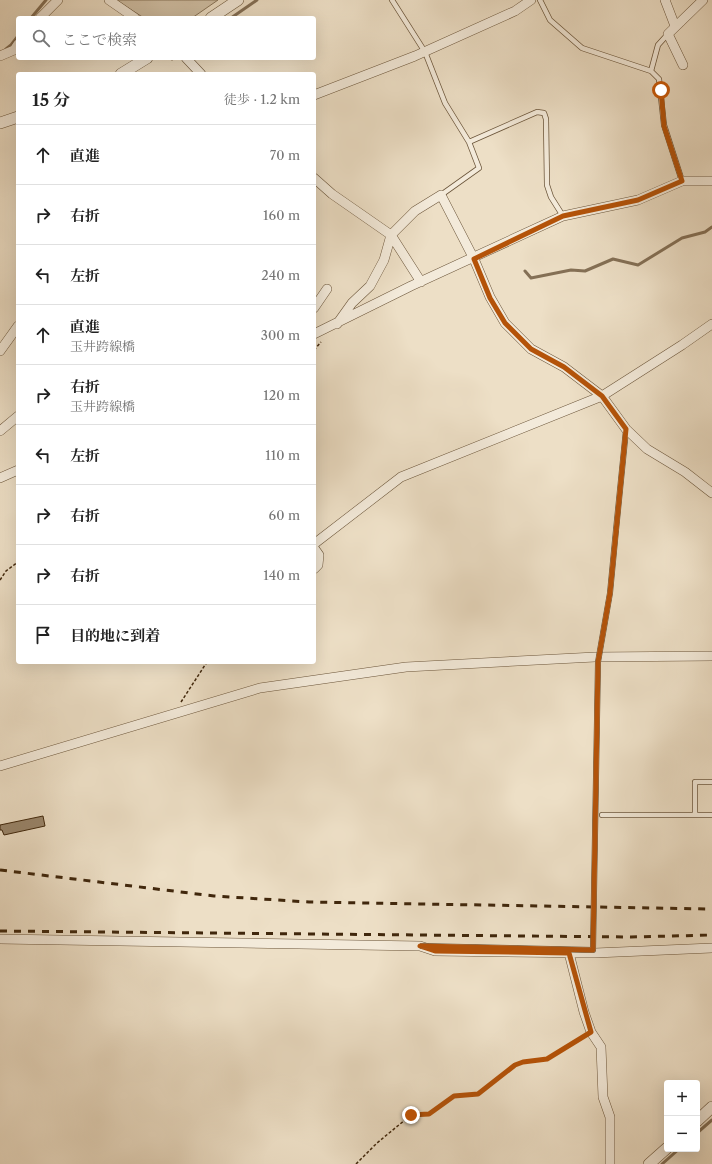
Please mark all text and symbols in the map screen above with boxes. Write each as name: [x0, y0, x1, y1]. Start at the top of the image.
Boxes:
search box: [16, 16, 316, 60]
icon: search: [30, 27, 52, 49]
text: ここで検索: [62, 30, 137, 49]
route start: [652, 81, 670, 99]
text: 15 分: [32, 90, 70, 110]
text: 徒歩 · 1.2 km: [224, 91, 300, 107]
icon: ahead: [32, 144, 54, 166]
text: 直進: [70, 146, 100, 165]
text: 70 m: [270, 147, 300, 163]
icon: right: [32, 204, 54, 226]
text: 右折: [70, 206, 100, 225]
text: 160 m: [263, 207, 300, 223]
icon: left: [32, 264, 54, 286]
text: 左折: [70, 266, 100, 285]
text: 240 m: [261, 267, 300, 283]
text: 直進: [70, 317, 100, 336]
icon: ahead: [32, 324, 54, 346]
text: 300 m: [261, 327, 300, 343]
text: 玉井跨線橋: [70, 338, 135, 354]
text: 右折: [70, 377, 100, 396]
icon: right: [32, 384, 54, 406]
text: 120 m: [263, 387, 300, 403]
text: 玉井跨線橋: [70, 398, 135, 414]
icon: left: [32, 444, 54, 466]
text: 左折: [70, 446, 100, 465]
text: 110 m: [265, 447, 300, 463]
icon: right: [32, 504, 54, 526]
text: 右折: [70, 506, 100, 525]
text: 60 m: [269, 507, 300, 523]
icon: right: [32, 564, 54, 586]
text: 右折: [70, 566, 100, 585]
text: 140 m: [263, 567, 300, 583]
icon: arrive: [32, 624, 54, 646]
text: 目的地に到着: [70, 626, 160, 645]
map controls: [664, 1080, 700, 1152]
button: +: [664, 1080, 700, 1116]
route end: [402, 1106, 420, 1124]
button: −: [664, 1116, 700, 1152]

